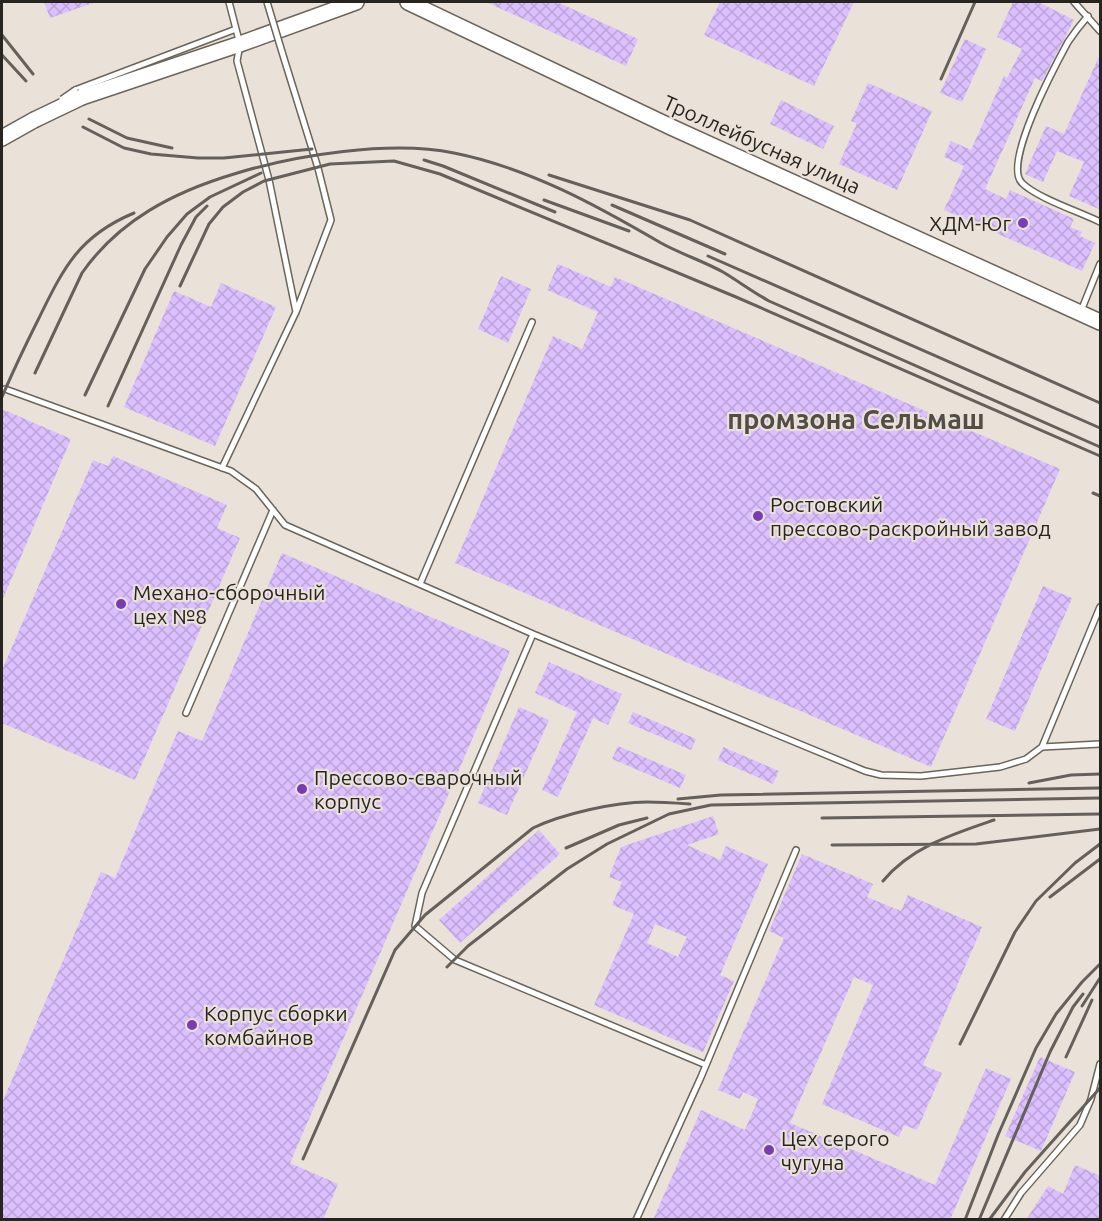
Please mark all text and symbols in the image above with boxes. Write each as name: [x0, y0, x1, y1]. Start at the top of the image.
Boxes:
street label: Троллейбусная улица: [660, 90, 864, 198]
place label: ХДМ-Юг: [929, 211, 1012, 235]
marker: ХДМ-Юг: [1016, 216, 1030, 230]
district label: промзона Сельмаш: [727, 404, 985, 434]
place label: Ростовский прессово-раскройный завод: [770, 492, 1051, 540]
marker: Ростовский прессово-раскройный завод: [751, 509, 765, 523]
place label: Механо-сборочный цех №8: [133, 580, 325, 628]
marker: Механо-сборочный цех №8: [114, 597, 128, 611]
place label: Прессово-сварочный корпус: [314, 765, 523, 813]
marker: Прессово-сварочный корпус: [295, 782, 309, 796]
place label: Корпус сборки комбайнов: [204, 1001, 348, 1049]
marker: Корпус сборки комбайнов: [185, 1018, 199, 1032]
place label: Цех серого чугуна: [781, 1126, 889, 1174]
marker: Цех серого чугуна: [762, 1143, 776, 1157]

